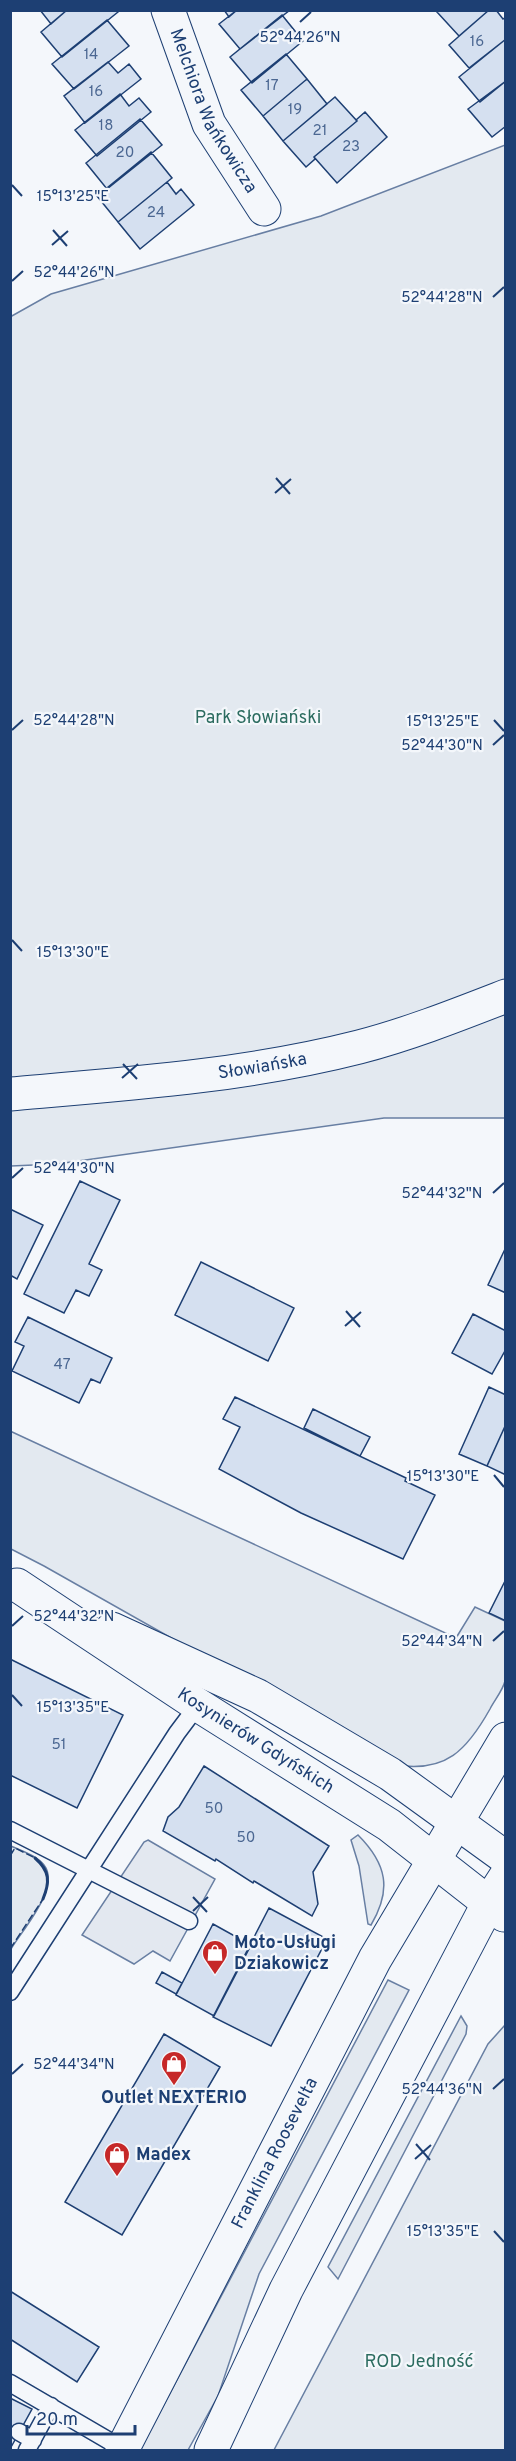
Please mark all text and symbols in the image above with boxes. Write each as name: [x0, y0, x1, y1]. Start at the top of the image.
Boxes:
street label: Melchiora Wańkowicza: [164, 25, 262, 198]
text: 52°44'26"N: [259, 29, 341, 48]
house number: 16: [470, 33, 484, 52]
house number: 14: [84, 46, 98, 65]
house number: 17: [265, 77, 279, 96]
house number: 16: [89, 83, 103, 102]
house number: 19: [288, 101, 302, 120]
house number: 18: [99, 117, 113, 136]
house number: 21: [313, 122, 327, 141]
house number: 23: [342, 138, 360, 157]
house number: 20: [116, 144, 134, 163]
text: 15°13'25"E: [37, 188, 109, 207]
house number: 24: [147, 204, 165, 223]
text: 52°44'26"N: [33, 264, 115, 283]
text: 52°44'28"N: [401, 289, 483, 308]
park label: Park Słowiański: [195, 707, 321, 730]
text: 52°44'28"N: [33, 712, 115, 731]
text: 15°13'25"E: [407, 713, 479, 732]
text: 52°44'30"N: [401, 737, 483, 756]
text: 15°13'30"E: [37, 944, 109, 963]
street label: Słowiańska: [217, 1048, 309, 1085]
text: 52°44'30"N: [33, 1160, 115, 1179]
text: 52°44'32"N: [402, 1185, 482, 1204]
house number: 47: [54, 1356, 71, 1375]
text: 15°13'30"E: [407, 1468, 479, 1487]
text: 52°44'32"N: [34, 1608, 114, 1627]
text: 52°44'34"N: [401, 1633, 483, 1652]
street label: Kosynierów Gdyńskich: [173, 1683, 338, 1799]
text: 15°13'35"E: [37, 1699, 109, 1718]
house number: 51: [52, 1736, 66, 1755]
house number: 50: [205, 1800, 223, 1819]
house number: 50: [237, 1829, 255, 1848]
place label: Moto-Usługi Dziakowicz: [234, 1932, 336, 1976]
shop icon: Moto-Usługi Dziakowicz: [200, 1938, 230, 1976]
shop icon: Outlet NEXTERIO: [159, 2049, 189, 2087]
text: 52°44'34"N: [33, 2056, 115, 2075]
street label: Franklina Roosevelta: [227, 2074, 323, 2233]
text: 52°44'36"N: [401, 2081, 483, 2100]
place label: Outlet NEXTERIO: [101, 2087, 247, 2110]
shop icon: Madex: [102, 2140, 132, 2178]
place label: Madex: [136, 2144, 191, 2167]
text: 15°13'35"E: [407, 2223, 479, 2242]
park label: ROD Jedność: [364, 2351, 474, 2374]
scale bar: [27, 2398, 135, 2436]
text: 20 m: [36, 2409, 78, 2432]

